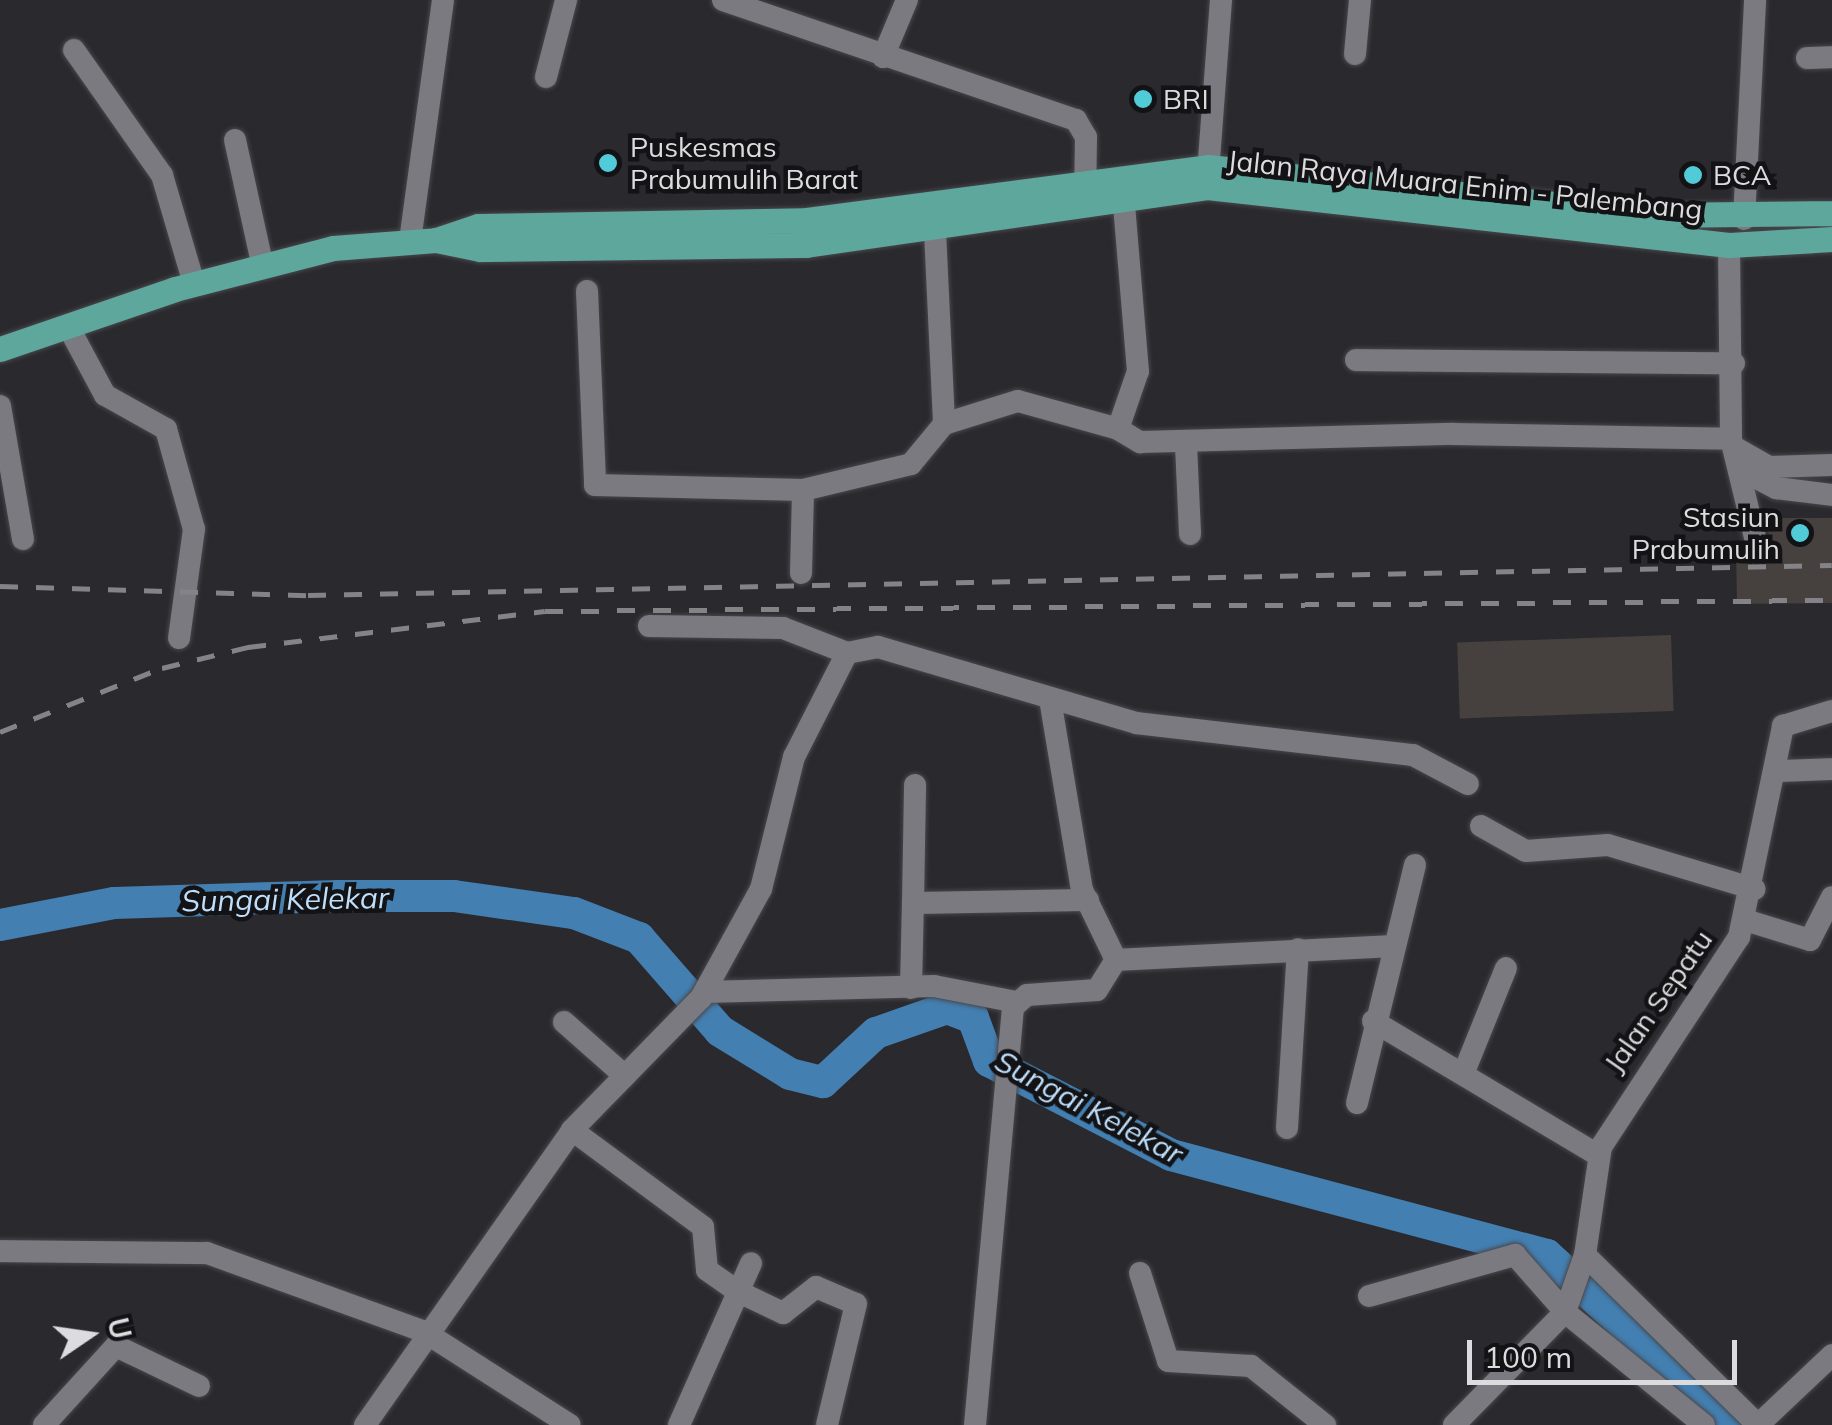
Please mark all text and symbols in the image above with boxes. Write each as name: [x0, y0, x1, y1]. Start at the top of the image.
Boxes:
place label: BRI: [1163, 82, 1209, 116]
marker: BRI: [1132, 88, 1154, 110]
place label: Puskesmas Prabumulih Barat: [630, 130, 858, 196]
street label: Jalan Raya Muara Enim - Palembang: [1226, 143, 1704, 227]
marker: Puskesmas Prabumulih Barat: [595, 150, 621, 176]
place label: BCA: [1713, 158, 1771, 192]
marker: BCA: [1682, 164, 1704, 186]
place label: Stasiun Prabumulih: [1632, 500, 1780, 566]
marker: Stasiun Prabumulih: [1789, 522, 1811, 544]
water label: Sungai Kelekar: [181, 879, 389, 919]
street label: Jalan Sepatu: [1597, 924, 1719, 1078]
water label: Sungai Kelekar: [989, 1042, 1189, 1172]
north arrow: [40, 1285, 140, 1385]
text: U: [100, 1314, 139, 1342]
scale bar: [1472, 1320, 1742, 1382]
text: 100 m: [1484, 1338, 1572, 1376]

